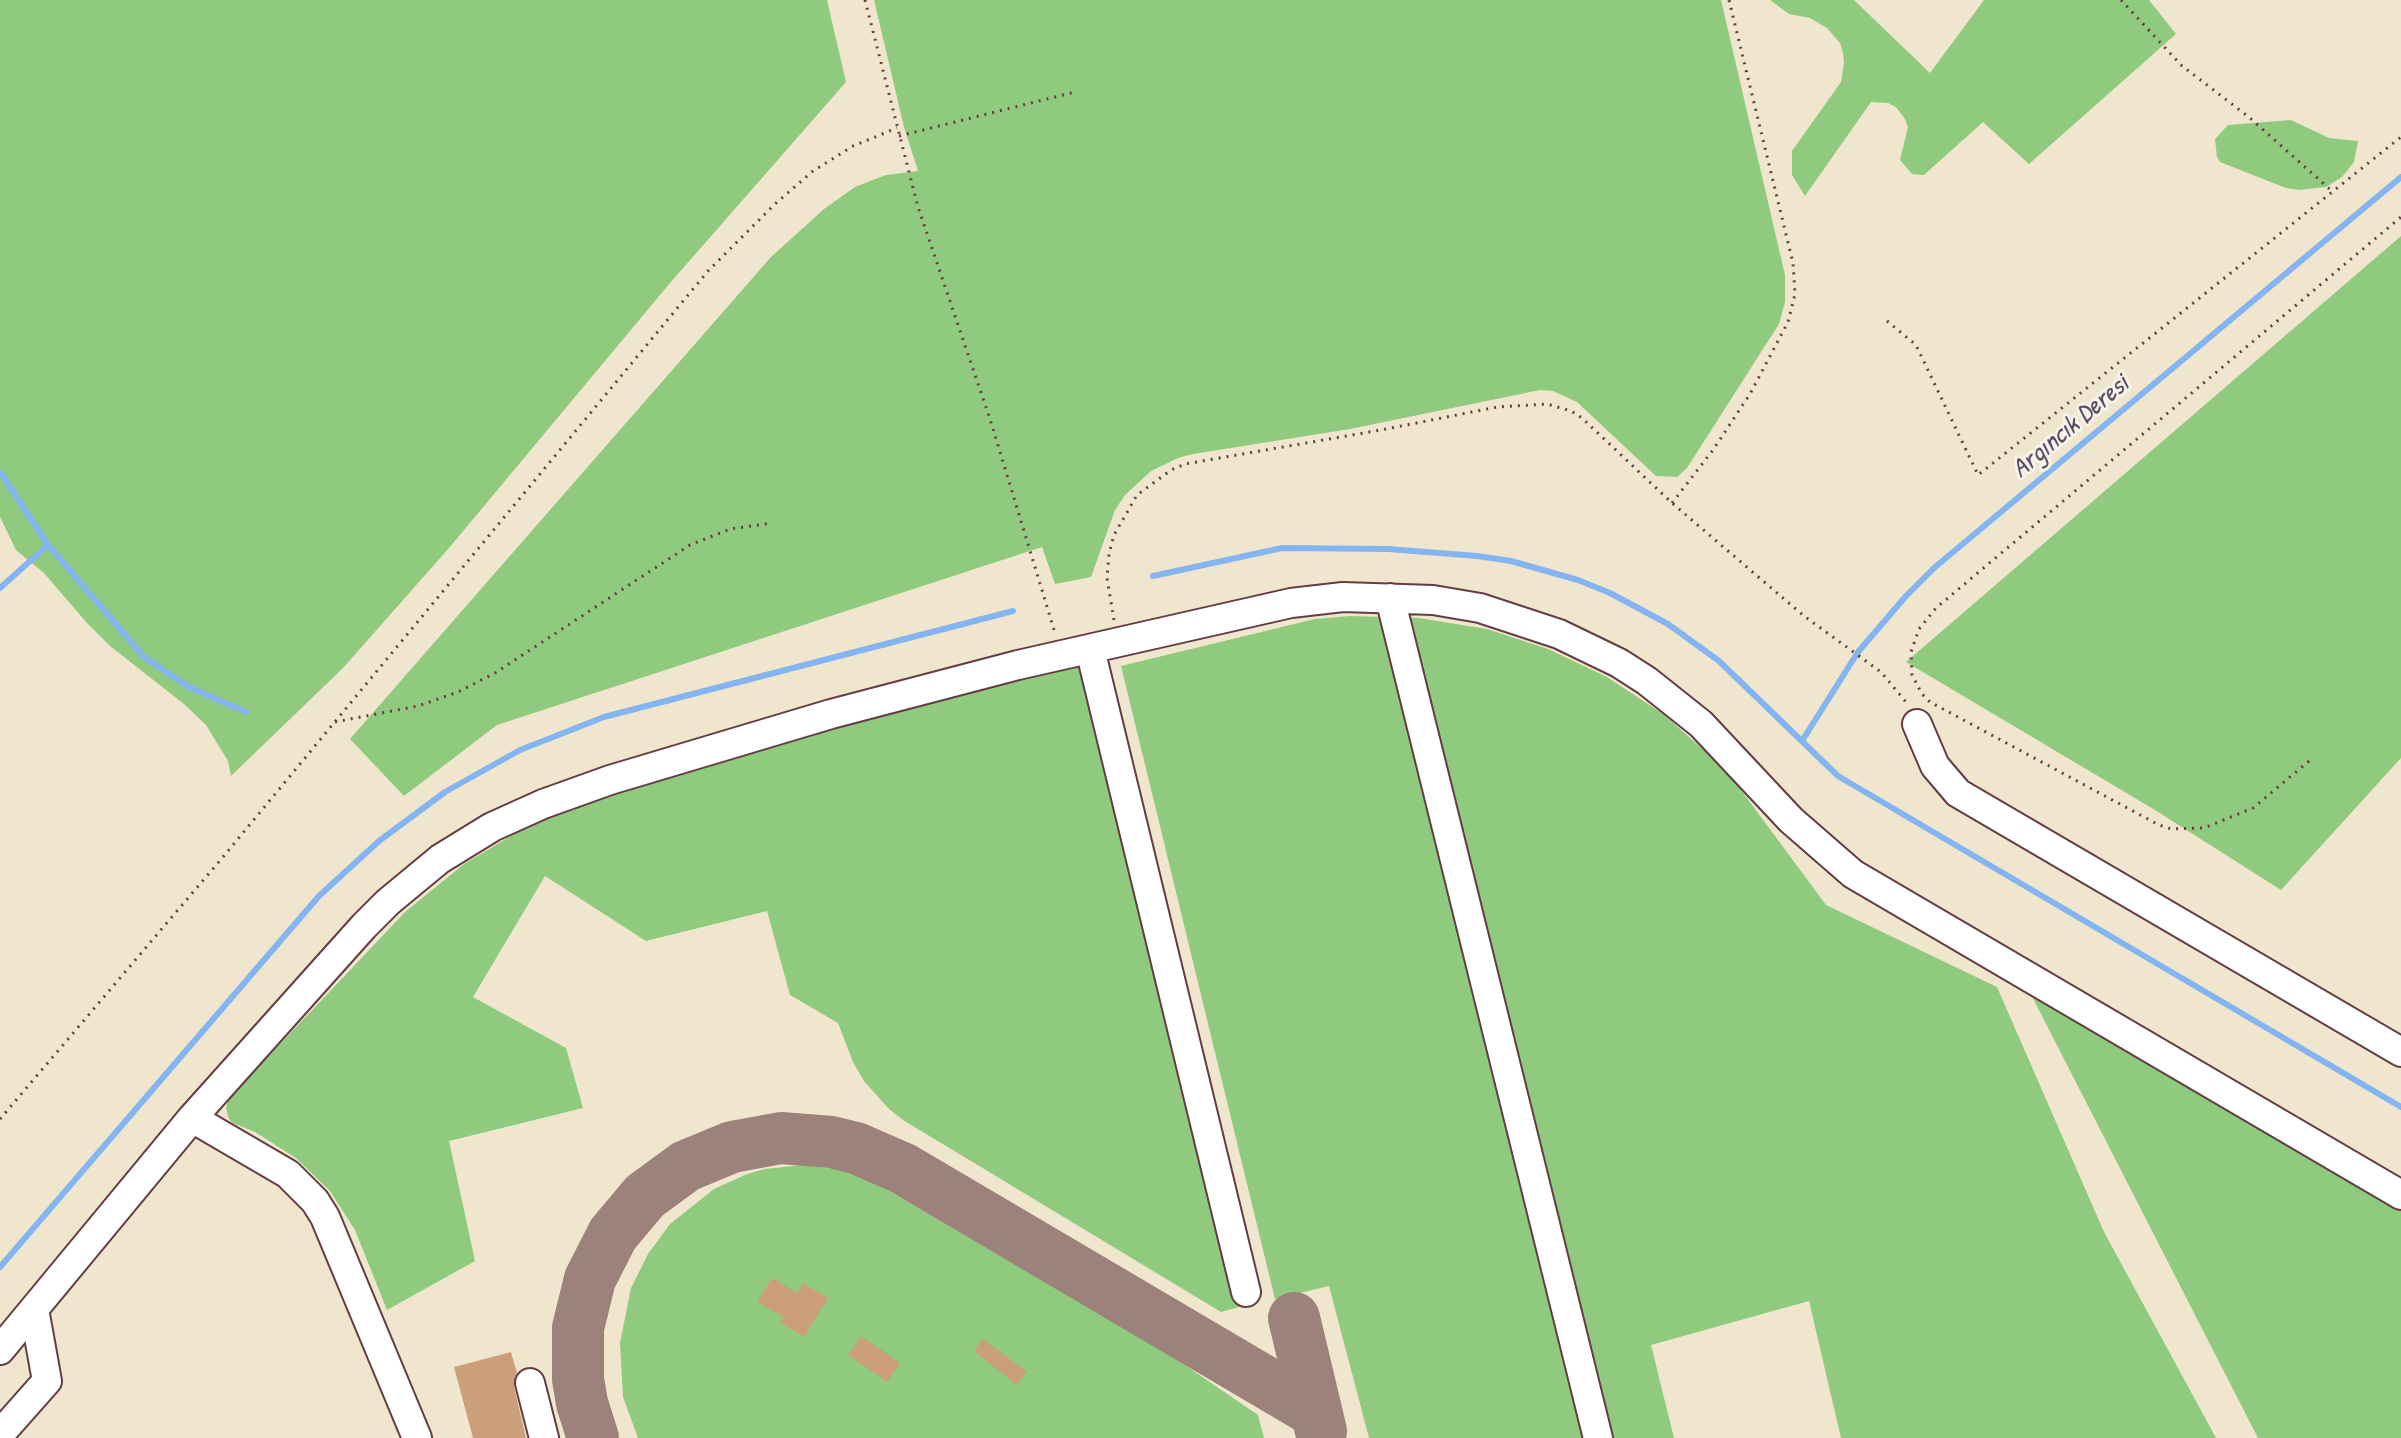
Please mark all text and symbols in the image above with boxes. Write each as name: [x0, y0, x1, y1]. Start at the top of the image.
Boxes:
water label: Argıncık Deresi: [2006, 369, 2136, 485]

